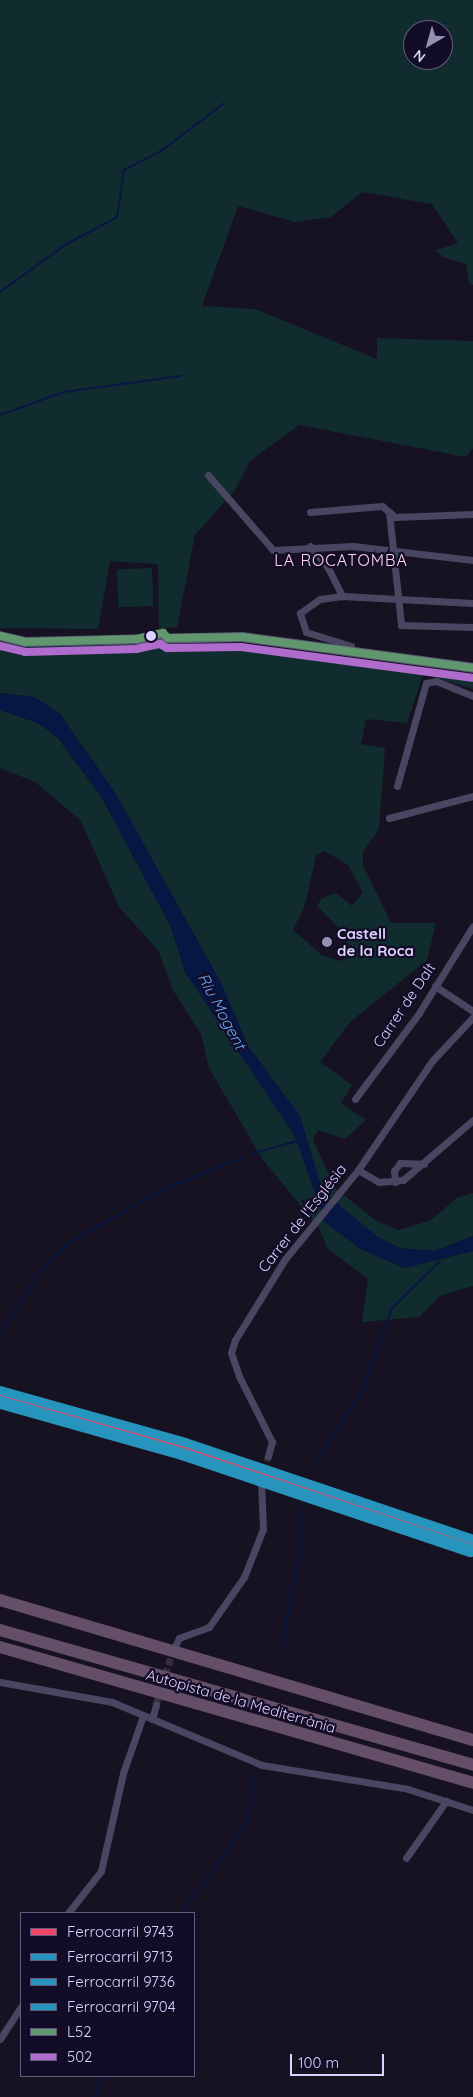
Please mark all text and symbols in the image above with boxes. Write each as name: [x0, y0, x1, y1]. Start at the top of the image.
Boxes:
north arrow: [403, 20, 453, 70]
text: N: [410, 46, 429, 66]
district label: LA ROCATOMBA: [273, 550, 409, 570]
unlabelled marker: [146, 631, 156, 641]
place label: Castell de la Roca: [337, 924, 414, 959]
marker: Castell de la Roca: [321, 936, 333, 948]
street label: Carrer de Dalt: [369, 959, 439, 1051]
water label: Riu Mogent: [194, 969, 250, 1053]
street label: Carrer de l'Església: [254, 1160, 350, 1276]
street label: Autopista de la Mediterrània: [144, 1665, 338, 1737]
legend: [20, 1912, 195, 2077]
text: Ferrocarril 9743: [67, 1922, 174, 1941]
text: Ferrocarril 9713: [67, 1947, 173, 1966]
text: Ferrocarril 9736: [67, 1972, 175, 1991]
text: Ferrocarril 9704: [67, 1997, 176, 2016]
text: L52: [67, 2022, 91, 2041]
scale bar: [293, 2044, 387, 2076]
text: 502: [67, 2047, 92, 2066]
text: 100 m: [298, 2053, 339, 2072]

